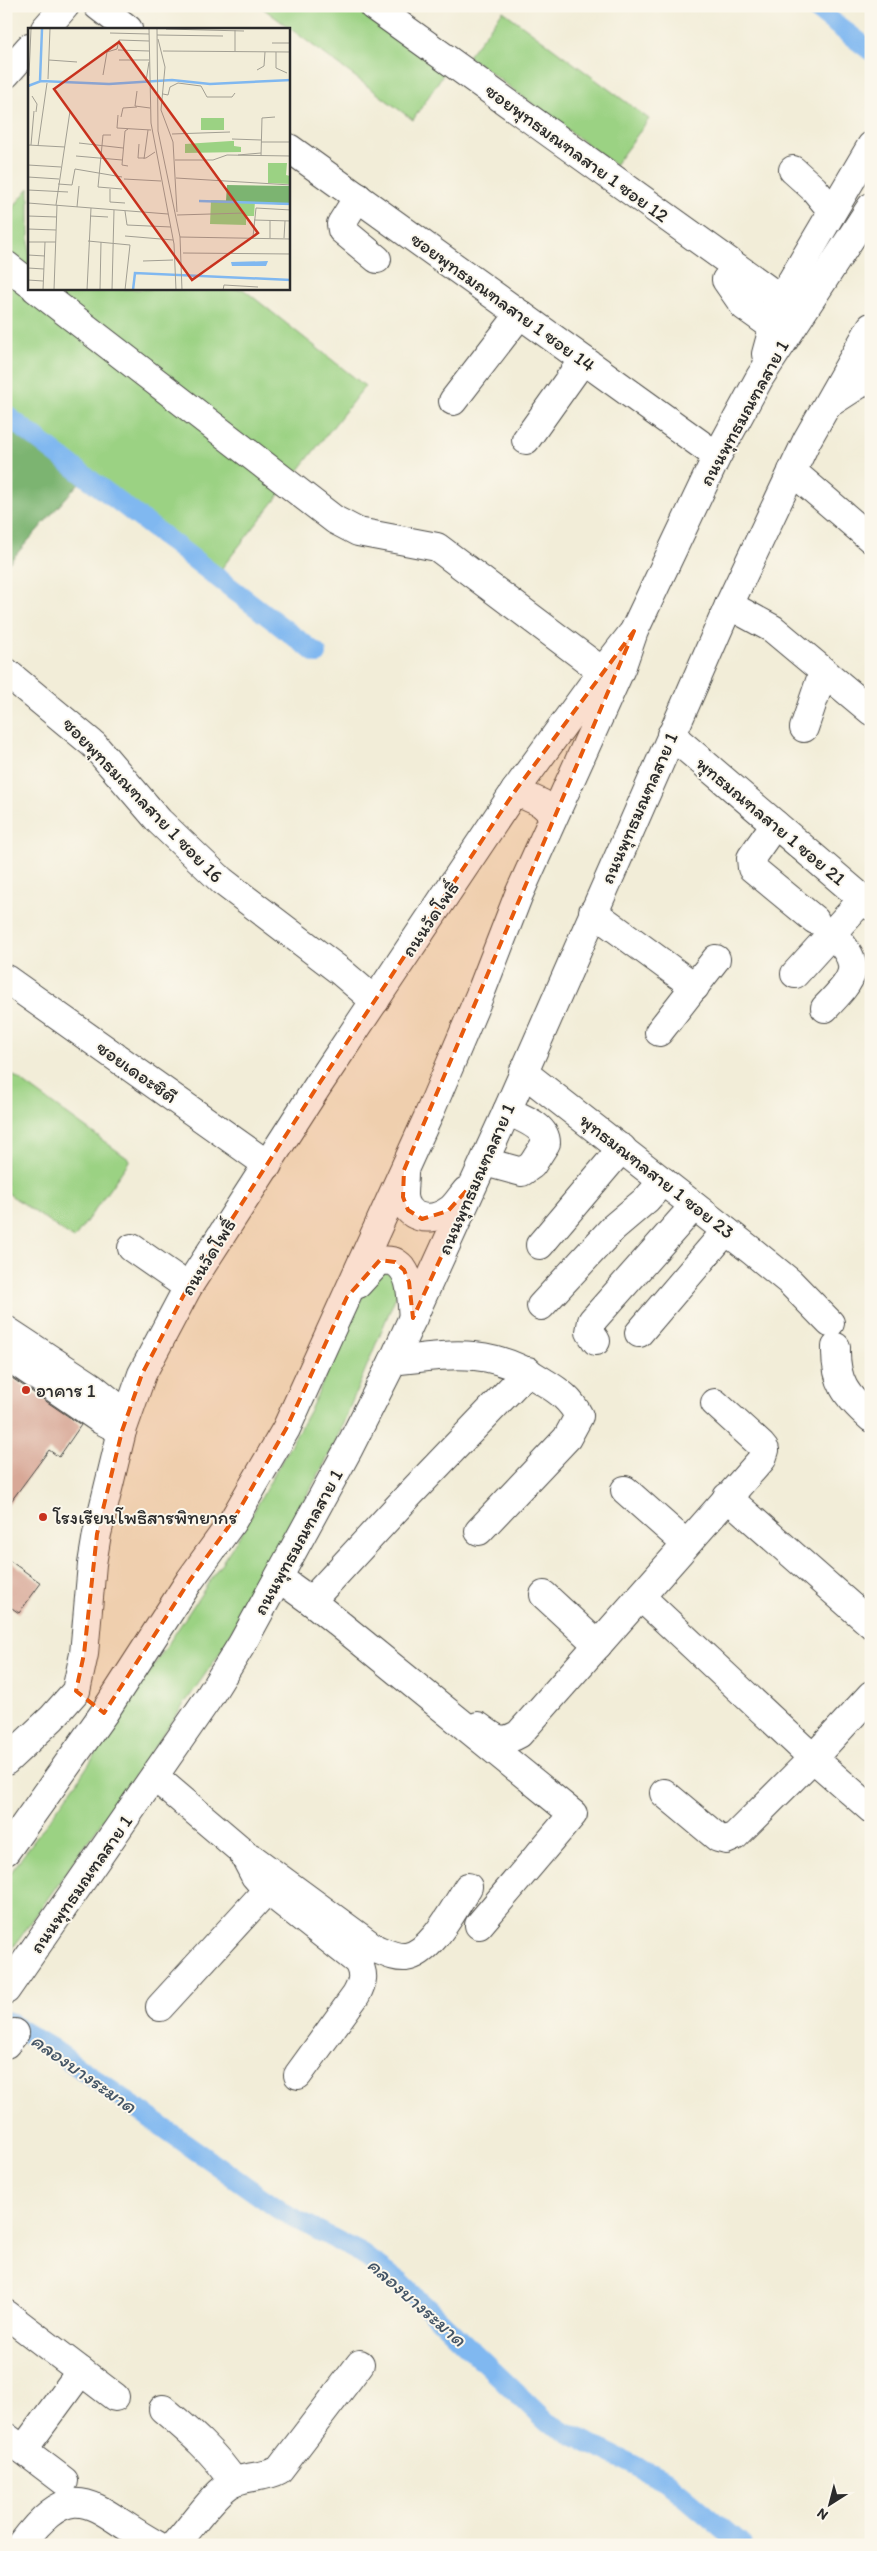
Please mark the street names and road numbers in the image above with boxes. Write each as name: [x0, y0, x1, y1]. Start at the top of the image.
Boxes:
street label: ซอยพุทธมณฑลสาย 1 ซอย 12: [480, 79, 673, 228]
street label: ซอยพุทธมณฑลสาย 1 ซอย 14: [406, 227, 600, 377]
street label: ถนนพุทธมณฑลสาย 1: [694, 336, 795, 490]
street label: ซอยพุทธมณฑลสาย 1 ซอย 16: [57, 712, 228, 888]
street label: ถนนพุทธมณฑลสาย 1: [595, 729, 684, 888]
street label: พุทธมณฑลสาย 1 ซอย 21: [691, 752, 851, 891]
street label: ถนนวัดโพธิ์: [396, 876, 464, 961]
street label: ซอยเดอะซิตี: [92, 1036, 182, 1108]
street label: ถนนพุทธมณฑลสาย 1: [432, 1100, 521, 1259]
street label: พุทธมณฑลสาย 1 ซอย 23: [574, 1108, 739, 1244]
street label: ถนนวัดโพธิ์: [175, 1214, 241, 1300]
street label: ถนนพุทธมณฑลสาย 1: [248, 1465, 349, 1619]
street label: ถนนพุทธมณฑลสาย 1: [25, 1810, 138, 1958]

